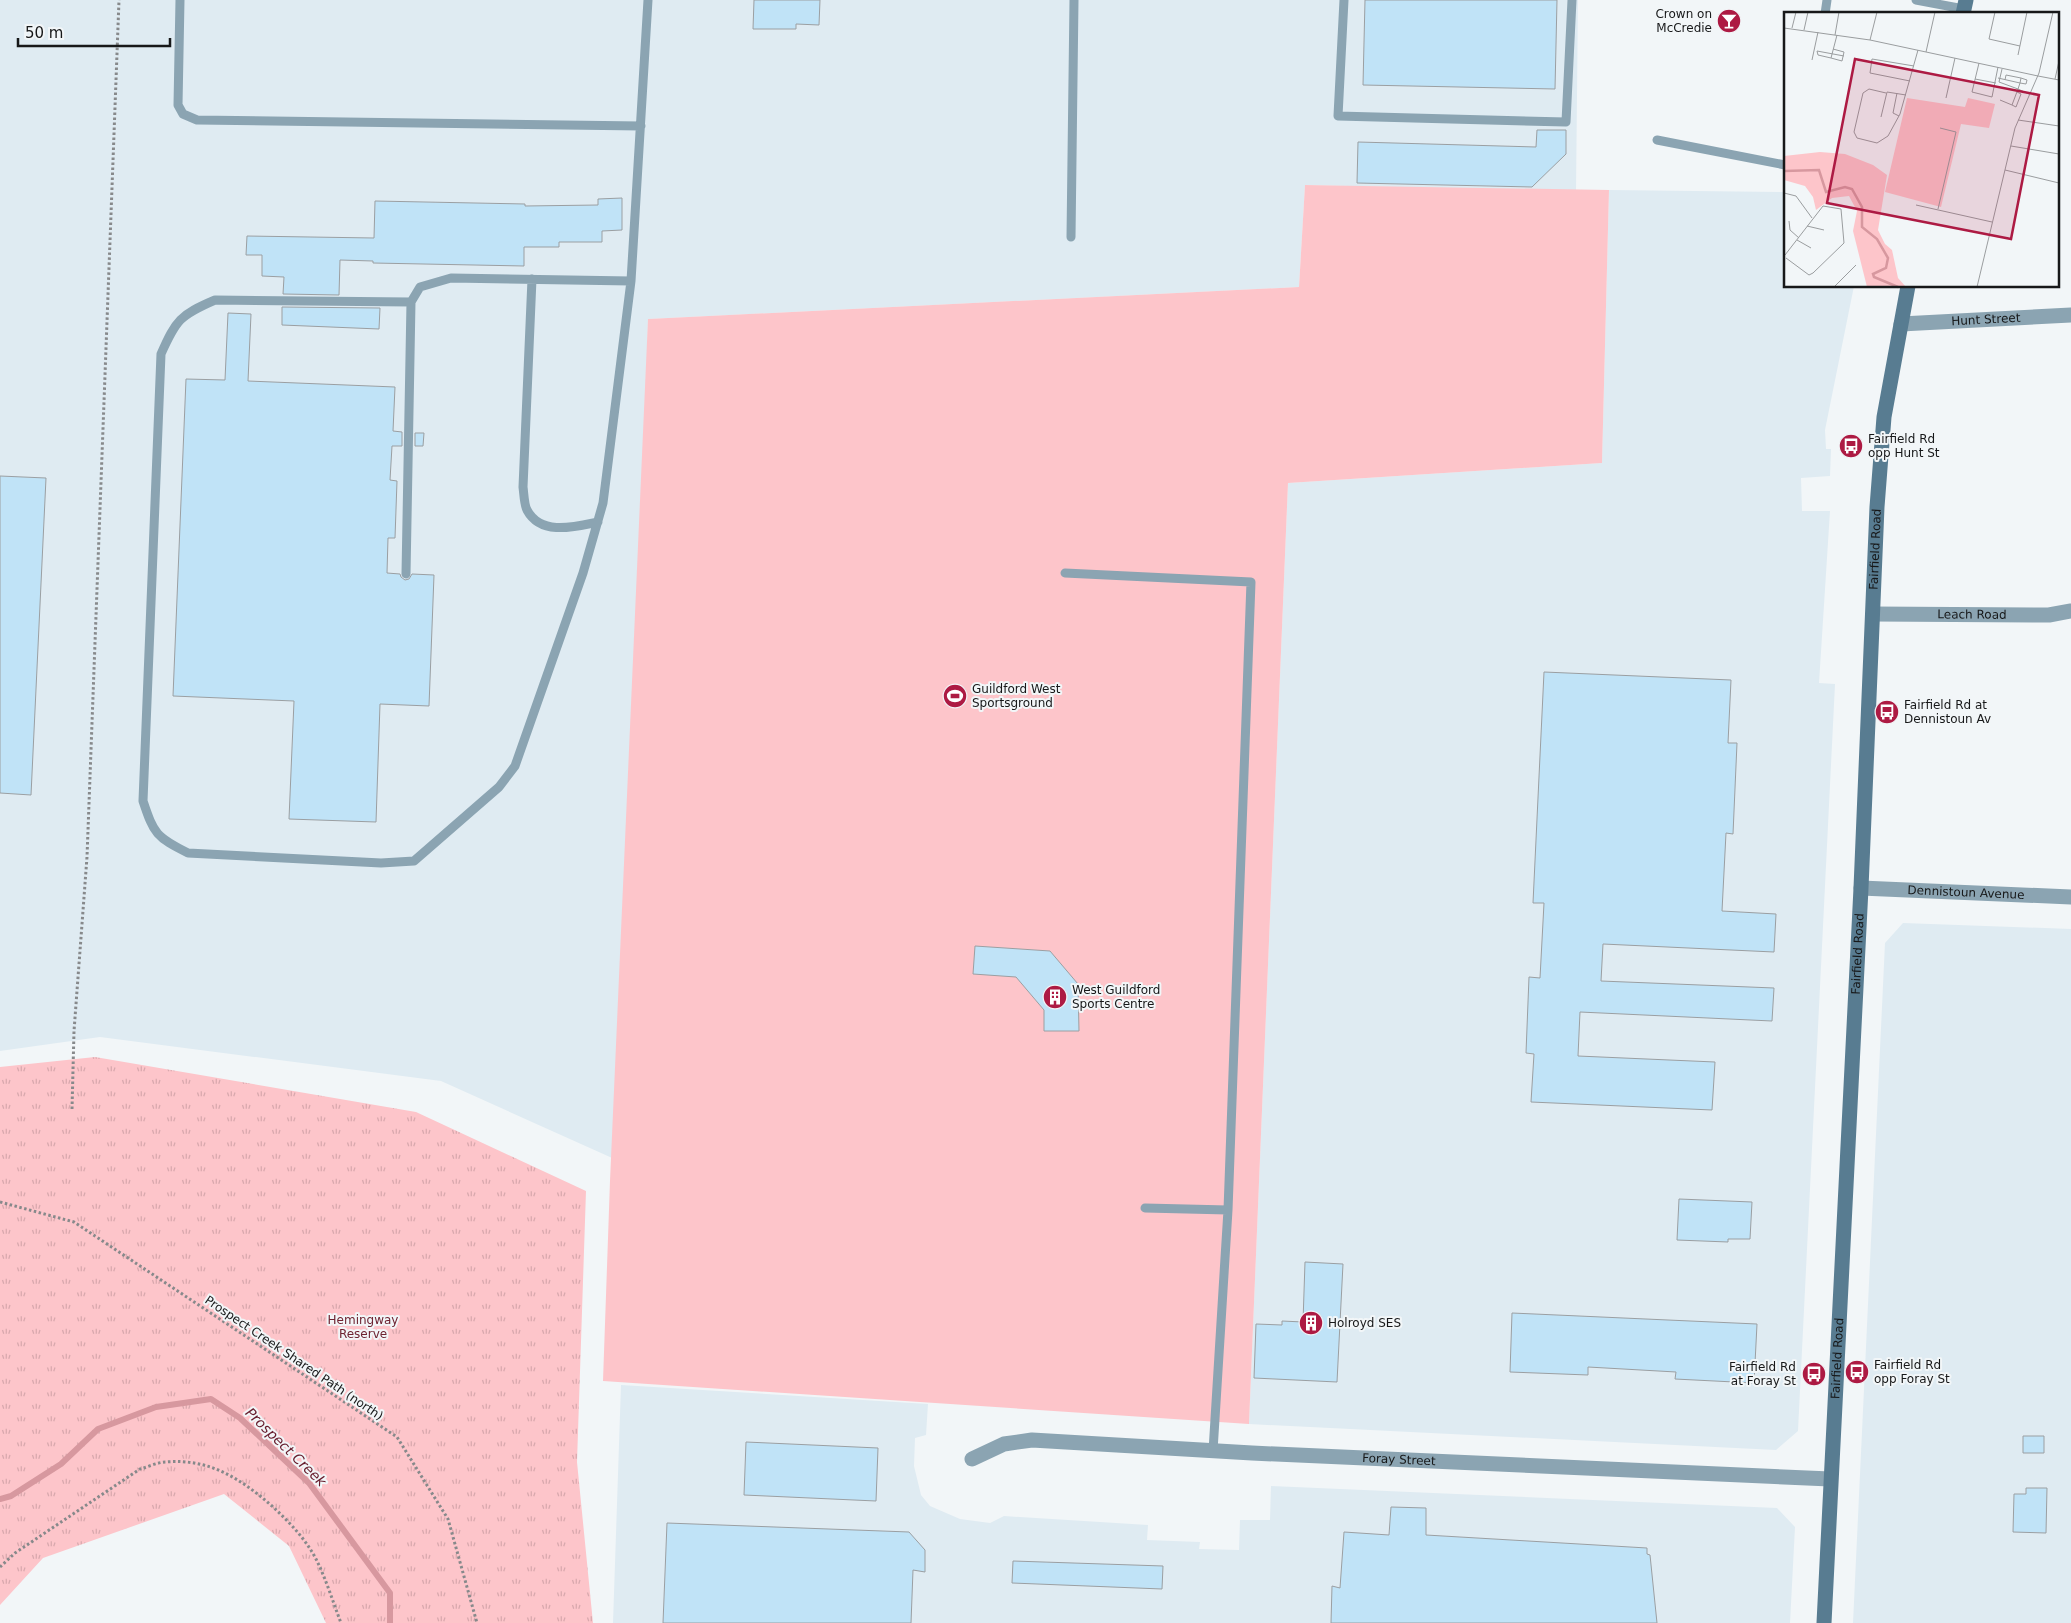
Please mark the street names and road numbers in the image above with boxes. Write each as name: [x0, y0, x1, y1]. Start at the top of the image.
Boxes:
street label: Hunt Street: [1951, 311, 2021, 328]
street label: Fairfield Road: [1867, 508, 1884, 590]
street label: Leach Road: [1937, 607, 2007, 622]
street label: Dennistoun Avenue: [1907, 883, 2025, 902]
street label: Fairfield Road: [1849, 913, 1867, 995]
street label: Prospect Creek Shared Path (north): [202, 1293, 386, 1423]
street label: Fairfield Road: [1828, 1317, 1846, 1399]
street label: Foray Street: [1362, 1451, 1436, 1468]

